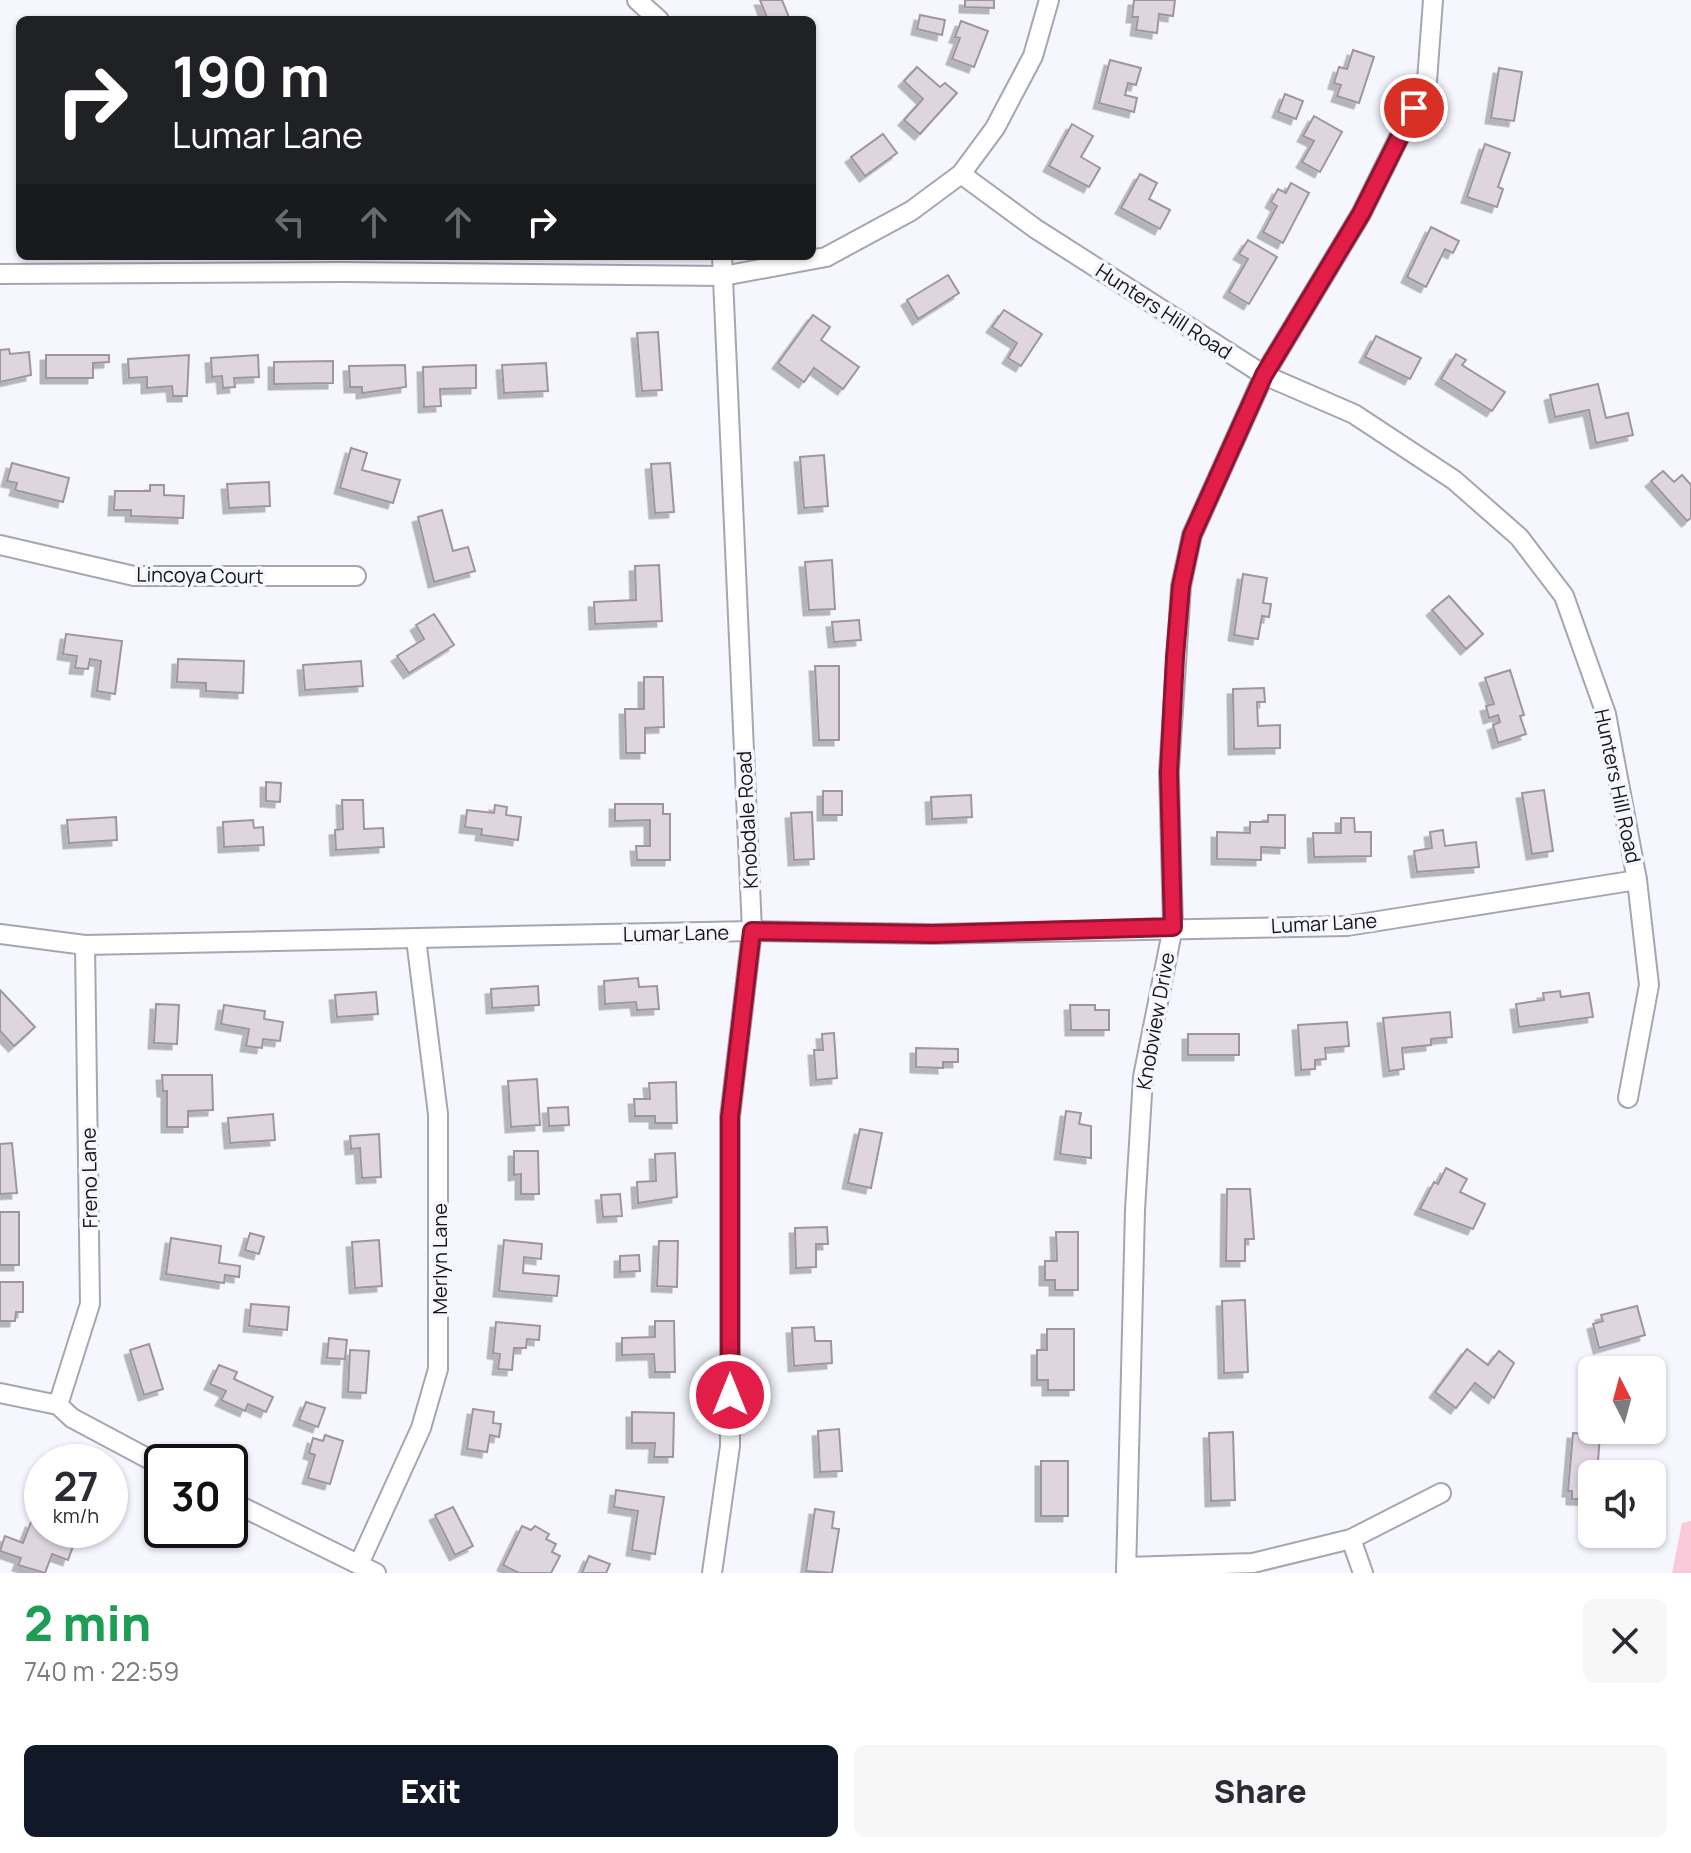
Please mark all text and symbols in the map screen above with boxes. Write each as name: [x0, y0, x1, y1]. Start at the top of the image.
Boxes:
text: 190 m: [172, 37, 330, 114]
icon: right: [40, 48, 144, 152]
pin: [1380, 74, 1448, 142]
icon: arrive: [1392, 86, 1436, 130]
text: Lumar Lane: [172, 110, 363, 159]
icon: left: [268, 200, 312, 244]
icon: ahead: [352, 200, 396, 244]
icon: ahead: [436, 200, 480, 244]
icon: right: [520, 200, 564, 244]
street label: Hunters Hill Road: [1091, 257, 1237, 365]
street label: Lincoya Court: [136, 560, 264, 590]
street label: Hunters Hill Road: [1588, 706, 1648, 866]
street label: Knobdale Road: [730, 750, 764, 890]
street label: Lumar Lane: [1270, 907, 1378, 939]
street label: Lumar Lane: [623, 919, 729, 947]
street label: Knobview Drive: [1130, 950, 1180, 1092]
street label: Freno Lane: [75, 1127, 103, 1229]
street label: Merlyn Lane: [426, 1203, 453, 1315]
position arrow: [688, 1353, 772, 1437]
north arrow: [1578, 1356, 1666, 1444]
map controls: [1578, 1356, 1666, 1548]
speed limit sign: 30: [144, 1444, 248, 1548]
text: 27: [53, 1458, 99, 1513]
button: sound: [1578, 1460, 1666, 1548]
text: km/h: [53, 1502, 99, 1529]
text: 2 min: [24, 1590, 151, 1655]
button: close: [1583, 1599, 1667, 1683]
text: 740 m · 22:59: [24, 1653, 179, 1689]
button: Exit: [24, 1745, 838, 1837]
button: Share: [854, 1745, 1667, 1837]

